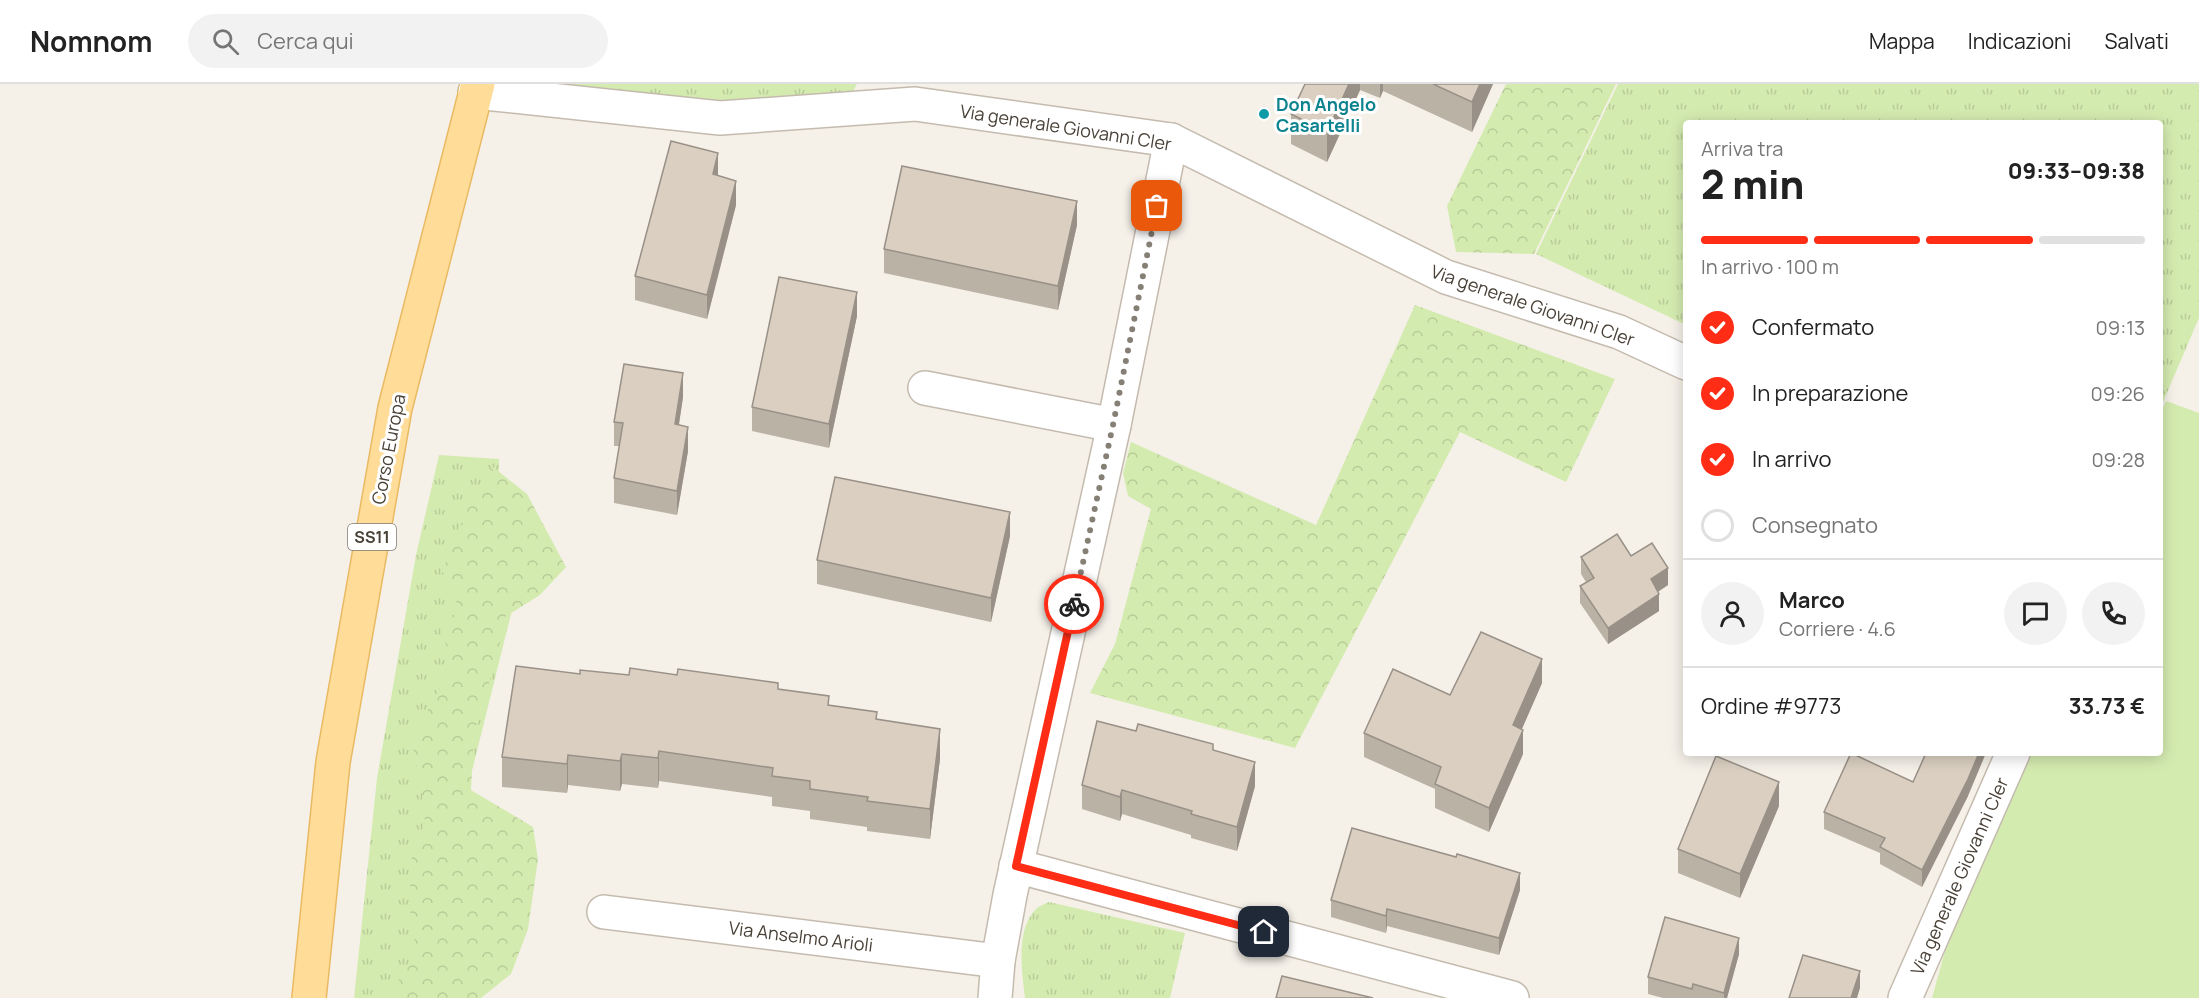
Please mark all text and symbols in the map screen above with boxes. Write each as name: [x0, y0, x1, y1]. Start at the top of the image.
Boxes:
search box: [188, 14, 608, 68]
text: Nomnom: [30, 22, 152, 60]
icon: search: [209, 25, 242, 58]
text: Cerca qui: [257, 26, 354, 56]
text: Mappa: [1869, 27, 1935, 55]
text: Indicazioni: [1968, 27, 2071, 55]
text: Salvati: [2104, 27, 2169, 55]
place label: Don Angelo Casartelli: [1276, 92, 1376, 137]
street label: Via generale Giovanni Cler: [958, 98, 1174, 156]
marker: Don Angelo Casartelli: [1257, 107, 1271, 121]
text: Arriva tra: [1701, 135, 1783, 162]
text: 09:33–09:38: [2008, 156, 2145, 186]
text: 2 min: [1701, 157, 1804, 211]
pin: [1131, 180, 1182, 231]
icon: bag: [1140, 189, 1173, 222]
text: In arrivo · 100 m: [1701, 253, 1839, 280]
street label: Via generale Giovanni Cler: [1428, 259, 1638, 351]
icon: check: [1701, 311, 1734, 344]
text: Confermato: [1752, 312, 1874, 342]
text: 09:13: [2096, 314, 2145, 341]
icon: check: [1701, 377, 1734, 410]
text: In preparazione: [1752, 378, 1908, 408]
text: 09:26: [2091, 380, 2145, 407]
street label: Corso Europa: [366, 392, 410, 506]
icon: check: [1701, 443, 1734, 476]
text: In arrivo: [1752, 444, 1832, 474]
text: 09:28: [2091, 446, 2145, 473]
text: Consegnato: [1752, 510, 1878, 540]
road number: SS11: [348, 524, 396, 550]
courier: [1044, 574, 1104, 634]
button: person: [1701, 582, 1764, 645]
button: chat: [2004, 582, 2067, 645]
button: phone: [2082, 582, 2145, 645]
text: Marco: [1779, 585, 1845, 615]
icon: bike: [1058, 588, 1091, 621]
text: Corriere · 4.6: [1779, 615, 1896, 642]
text: Ordine #9773: [1701, 691, 1842, 721]
text: 33.73 €: [2069, 691, 2145, 721]
street label: Via generale Giovanni Cler: [1905, 773, 2014, 979]
pin: [1238, 906, 1289, 957]
street label: Via Anselmo Arioli: [727, 915, 875, 957]
icon: home: [1247, 915, 1280, 948]

